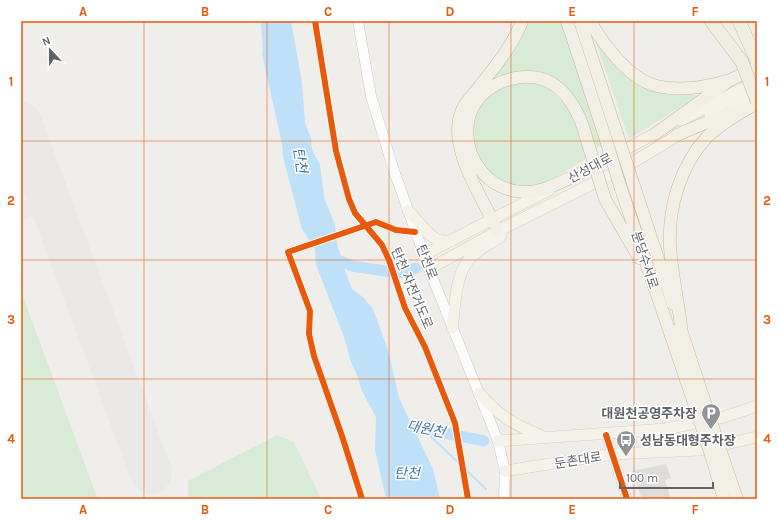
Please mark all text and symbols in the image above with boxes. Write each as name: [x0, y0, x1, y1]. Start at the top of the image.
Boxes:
text: A: [79, 4, 87, 19]
text: B: [201, 4, 209, 19]
text: C: [324, 4, 332, 19]
text: D: [446, 4, 455, 19]
text: E: [568, 4, 576, 19]
text: F: [691, 4, 699, 19]
north arrow: [30, 30, 70, 70]
text: N: [40, 34, 53, 49]
text: 1: [9, 74, 13, 89]
text: 1: [765, 74, 769, 89]
water label: 탄천: [290, 146, 311, 175]
street label: 산성대로: [565, 150, 615, 186]
text: 2: [7, 193, 15, 208]
text: 2: [763, 193, 771, 208]
street label: 분당수서로: [629, 229, 661, 291]
street label: 탄천로: [414, 243, 440, 281]
street label: 탄천 자전거도로: [388, 245, 436, 331]
text: 3: [7, 312, 15, 327]
text: 3: [763, 312, 771, 327]
parking icon: 대원천공영주차장: [700, 402, 722, 430]
place label: 대원천공영주차장: [601, 406, 697, 421]
water label: 대원천: [405, 417, 448, 442]
bus stop icon: 성남동대형주차장: [615, 429, 637, 457]
text: 4: [7, 431, 15, 446]
text: 4: [763, 431, 771, 446]
place label: 성남동대형주차장: [640, 433, 736, 448]
street label: 둔촌대로: [553, 449, 603, 471]
scale bar: [620, 464, 713, 490]
water label: 탄천: [394, 465, 421, 482]
text: 100 m: [626, 471, 658, 485]
text: A: [79, 502, 87, 517]
text: B: [201, 502, 209, 517]
text: C: [324, 502, 332, 517]
text: D: [446, 502, 455, 517]
text: E: [568, 502, 576, 517]
text: F: [691, 502, 699, 517]

